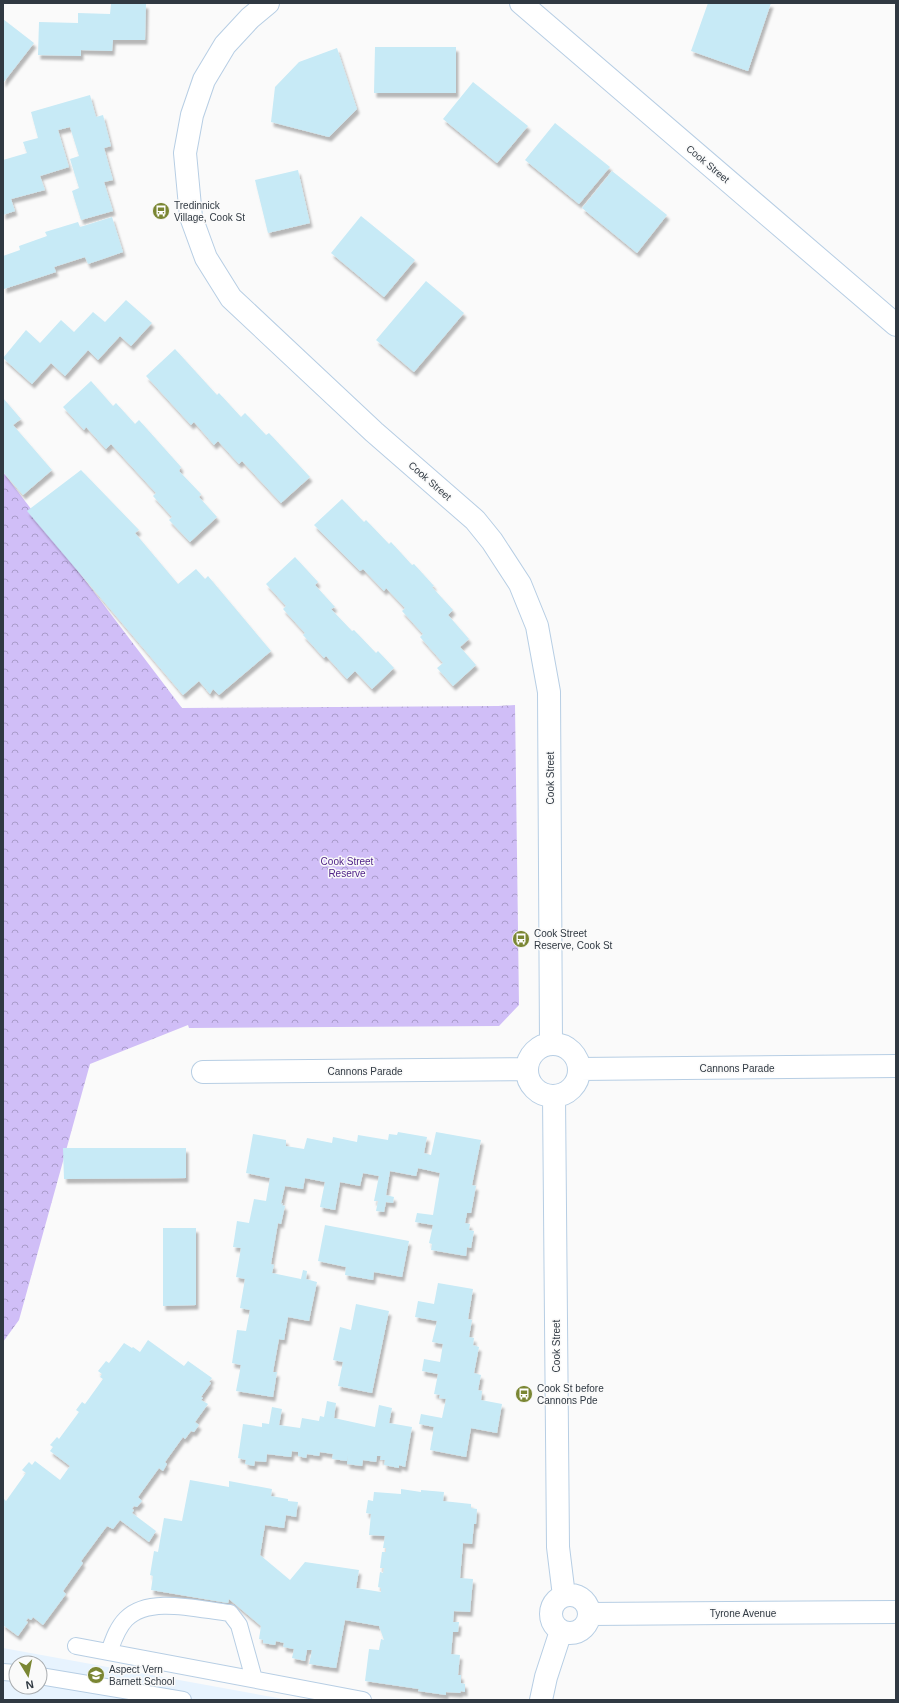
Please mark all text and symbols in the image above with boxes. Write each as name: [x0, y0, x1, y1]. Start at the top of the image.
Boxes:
street label: Cook Street: [684, 143, 732, 185]
place label: Tredinnick Village, Cook St: [174, 200, 245, 223]
bus stop icon: Tredinnick Village, Cook St: [151, 201, 171, 221]
street label: Cook Street: [406, 460, 454, 503]
street label: Cook Street: [545, 751, 556, 804]
park label: Cook Street Reserve: [321, 856, 374, 879]
place label: Cook Street Reserve, Cook St: [534, 928, 613, 951]
bus stop icon: Cook Street Reserve, Cook St: [511, 929, 531, 949]
street label: Cannons Parade: [699, 1063, 775, 1074]
street label: Cannons Parade: [327, 1066, 403, 1077]
street label: Cook Street: [551, 1319, 562, 1372]
place label: Cook St before Cannons Pde: [537, 1383, 604, 1406]
bus stop icon: Cook St before Cannons Pde: [514, 1384, 534, 1404]
street label: Tyrone Avenue: [710, 1608, 777, 1619]
north arrow: [8, 1655, 48, 1695]
place label: Aspect Vern Barnett School: [109, 1664, 175, 1687]
school or university icon: Aspect Vern Barnett School: [86, 1665, 106, 1685]
text: N: [25, 1678, 35, 1691]

